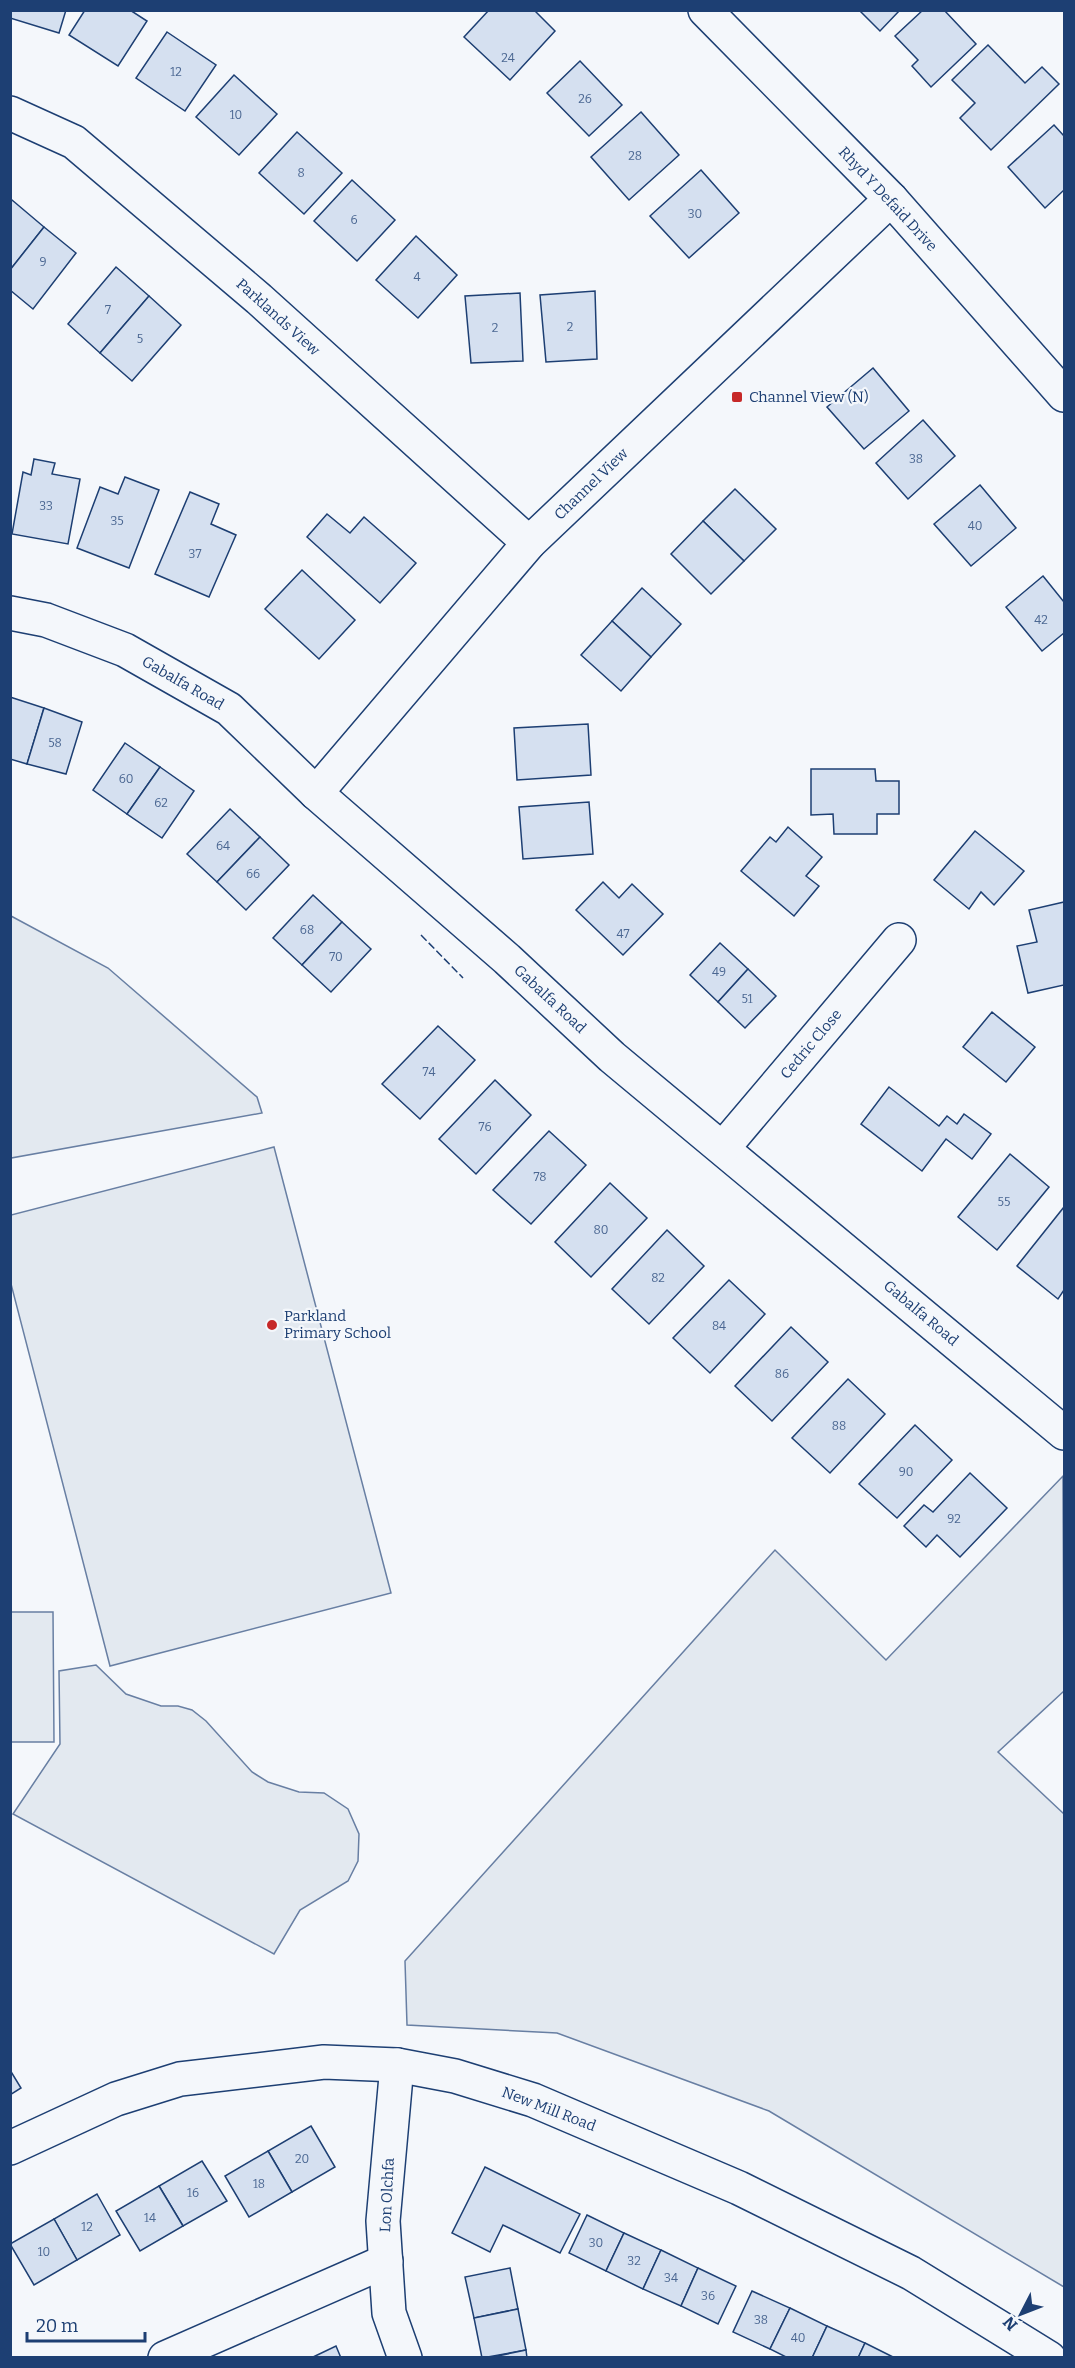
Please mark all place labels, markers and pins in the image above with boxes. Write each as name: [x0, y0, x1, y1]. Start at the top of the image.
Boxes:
place label: Channel View (N): [749, 388, 869, 406]
marker: Channel View (N): [730, 390, 744, 404]
place label: Parkland Primary School: [284, 1307, 391, 1342]
marker: Parkland Primary School: [265, 1318, 279, 1332]

